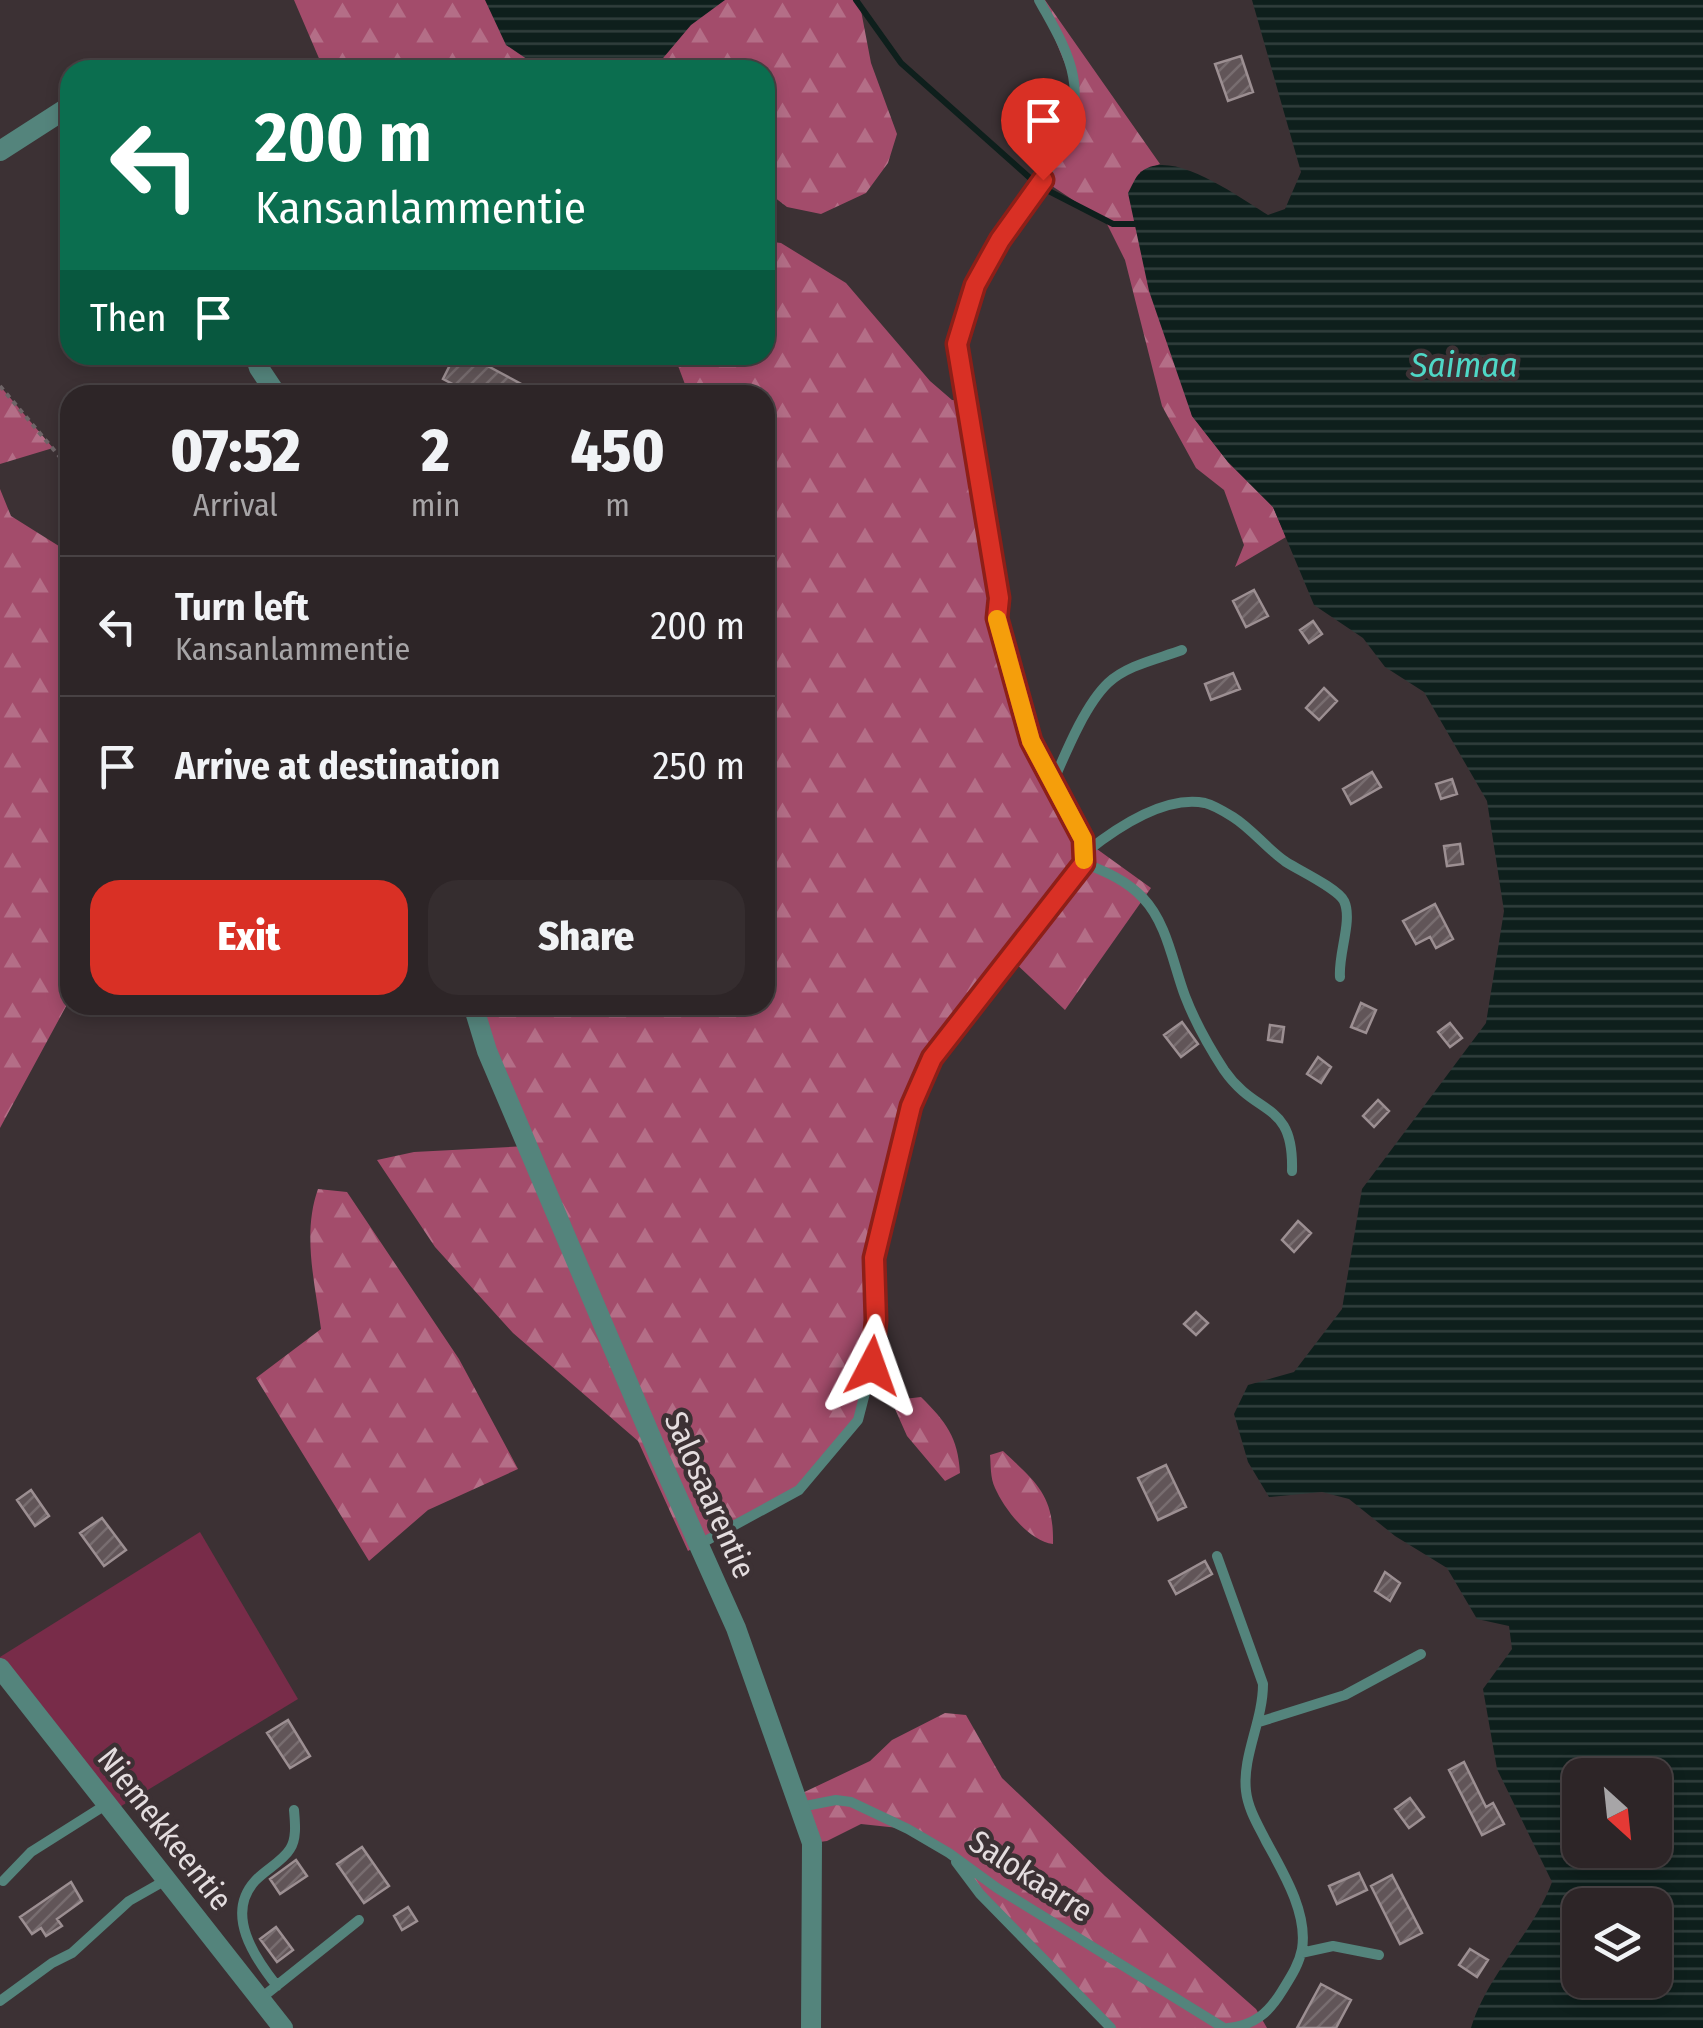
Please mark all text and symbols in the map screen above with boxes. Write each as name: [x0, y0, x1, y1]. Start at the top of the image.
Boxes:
pin: [1001, 78, 1086, 181]
icon: arrive: [1016, 93, 1071, 148]
text: 200 m: [255, 96, 432, 180]
icon: left: [90, 100, 220, 230]
text: Kansanlammentie: [255, 181, 586, 235]
icon: arrive: [186, 290, 241, 345]
text: Then: [90, 295, 166, 341]
water label: Saimaa: [1409, 344, 1518, 386]
text: 07:52: [170, 415, 300, 487]
text: 2: [421, 415, 450, 487]
text: 450: [571, 415, 665, 487]
text: Arrival: [193, 486, 278, 524]
text: min: [411, 486, 460, 524]
text: m: [605, 486, 630, 524]
text: Turn left: [175, 584, 309, 630]
icon: left: [90, 599, 145, 654]
text: 200 m: [650, 603, 745, 649]
text: Kansanlammentie: [175, 630, 410, 668]
icon: arrive: [90, 739, 145, 794]
text: Arrive at destination: [175, 743, 500, 789]
text: 250 m: [653, 743, 745, 789]
button: Exit: [90, 880, 408, 995]
button: Share: [428, 880, 745, 995]
position arrow: [820, 1314, 924, 1418]
street label: Salosaarentie: [656, 1406, 764, 1584]
street label: Niemekkeentie: [90, 1740, 240, 1918]
north arrow: [1562, 1758, 1672, 1868]
map controls: [1562, 1758, 1672, 1998]
street label: Salokaarre: [962, 1822, 1100, 1930]
button: layers: [1562, 1888, 1672, 1998]

